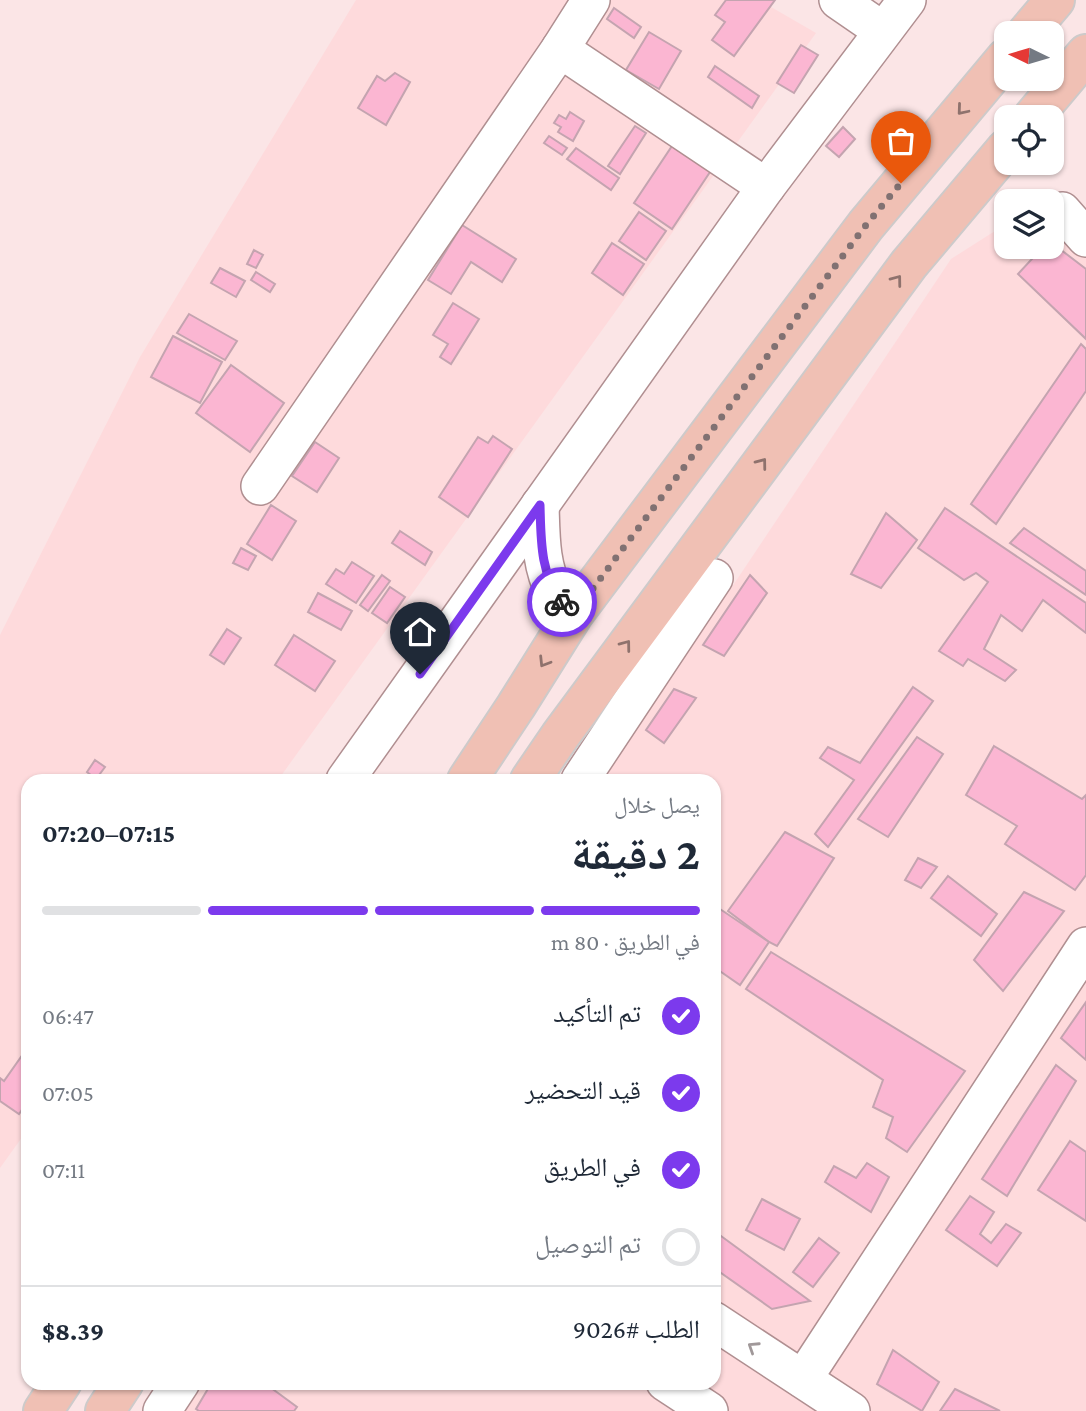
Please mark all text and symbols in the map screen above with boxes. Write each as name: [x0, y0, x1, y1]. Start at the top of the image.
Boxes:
north arrow: [994, 21, 1064, 91]
map controls: [994, 21, 1064, 259]
one-way arrow: [958, 102, 970, 115]
button: locate: [994, 105, 1064, 175]
pin: [871, 111, 931, 183]
icon: bag: [882, 122, 920, 160]
button: layers: [994, 189, 1064, 259]
one-way arrow: [889, 275, 902, 288]
one-way arrow: [754, 458, 766, 471]
courier: [527, 567, 597, 637]
icon: bike: [543, 583, 581, 621]
pin: [390, 602, 450, 674]
icon: home: [401, 613, 439, 651]
one-way arrow: [618, 641, 631, 653]
one-way arrow: [539, 654, 552, 667]
text: يصل خلال: [614, 792, 700, 818]
text: 07:15–07:20: [42, 819, 175, 848]
text: 2 دقيقة: [571, 828, 700, 879]
text: في الطريق · 80 m: [551, 929, 700, 955]
icon: check: [662, 997, 700, 1035]
text: تم التأكيد: [553, 999, 641, 1028]
text: 06:47: [42, 1003, 94, 1029]
icon: check: [662, 1074, 700, 1112]
text: قيد التحضير: [525, 1076, 641, 1105]
text: 07:05: [42, 1080, 94, 1106]
icon: check: [662, 1151, 700, 1189]
text: في الطريق: [543, 1153, 641, 1182]
text: 07:11: [42, 1157, 85, 1183]
text: تم التوصيل: [535, 1230, 641, 1259]
text: الطلب #9026: [573, 1315, 700, 1344]
text: $8.39: [42, 1317, 104, 1346]
one-way arrow: [748, 1342, 761, 1355]

